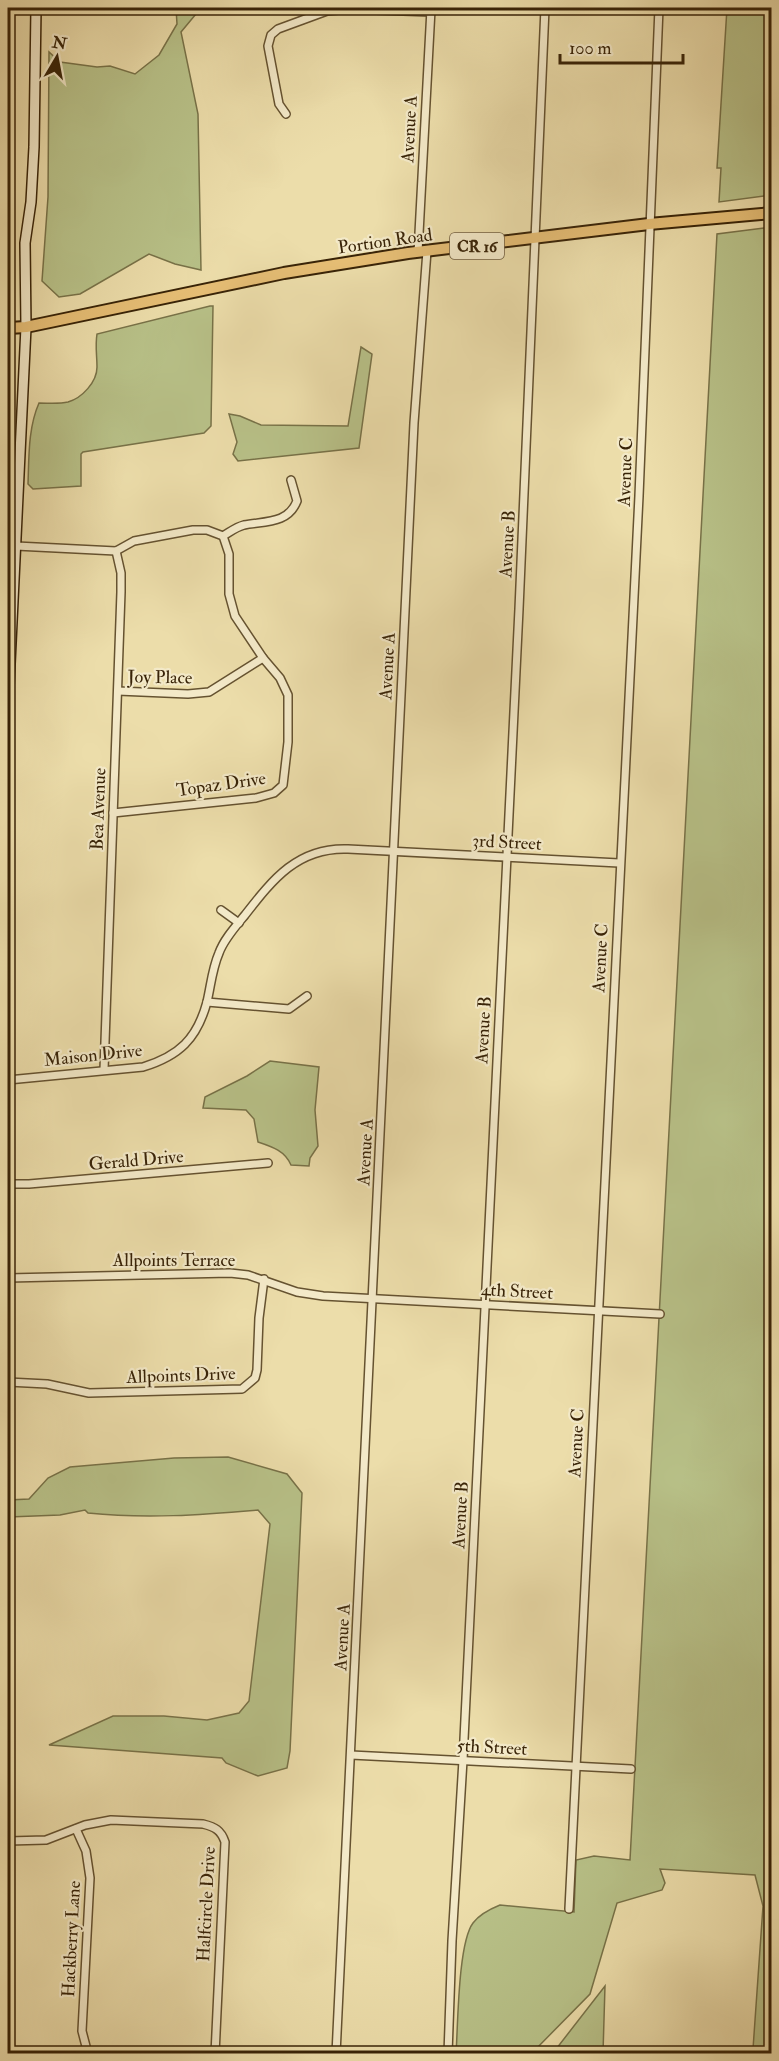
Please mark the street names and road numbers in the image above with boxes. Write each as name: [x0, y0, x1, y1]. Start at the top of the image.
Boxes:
street label: Avenue A: [396, 94, 423, 164]
street label: Portion Road: [336, 223, 434, 260]
road number: CR 16: [450, 233, 504, 259]
street label: Avenue C: [613, 437, 638, 508]
street label: Avenue B: [494, 510, 521, 579]
street label: Avenue A: [374, 631, 401, 701]
street label: Joy Place: [127, 665, 193, 690]
street label: Bea Avenue: [86, 767, 111, 851]
street label: Topaz Drive: [175, 767, 268, 802]
street label: 3rd Street: [472, 829, 542, 856]
street label: Avenue C: [587, 923, 614, 994]
street label: Avenue B: [470, 996, 497, 1065]
street label: Maison Drive: [43, 1039, 144, 1072]
street label: Avenue A: [352, 1117, 379, 1187]
street label: Gerald Drive: [88, 1145, 185, 1176]
street label: Allpoints Terrace: [112, 1249, 236, 1272]
street label: 4th Street: [480, 1278, 554, 1305]
street label: Allpoints Drive: [125, 1362, 237, 1389]
street label: Avenue C: [563, 1408, 590, 1479]
street label: Avenue B: [447, 1481, 474, 1550]
street label: Avenue A: [329, 1602, 356, 1672]
street label: 5th Street: [456, 1734, 528, 1761]
street label: Halfcircle Drive: [192, 1845, 221, 1962]
street label: Hackberry Lane: [57, 1880, 86, 1998]

